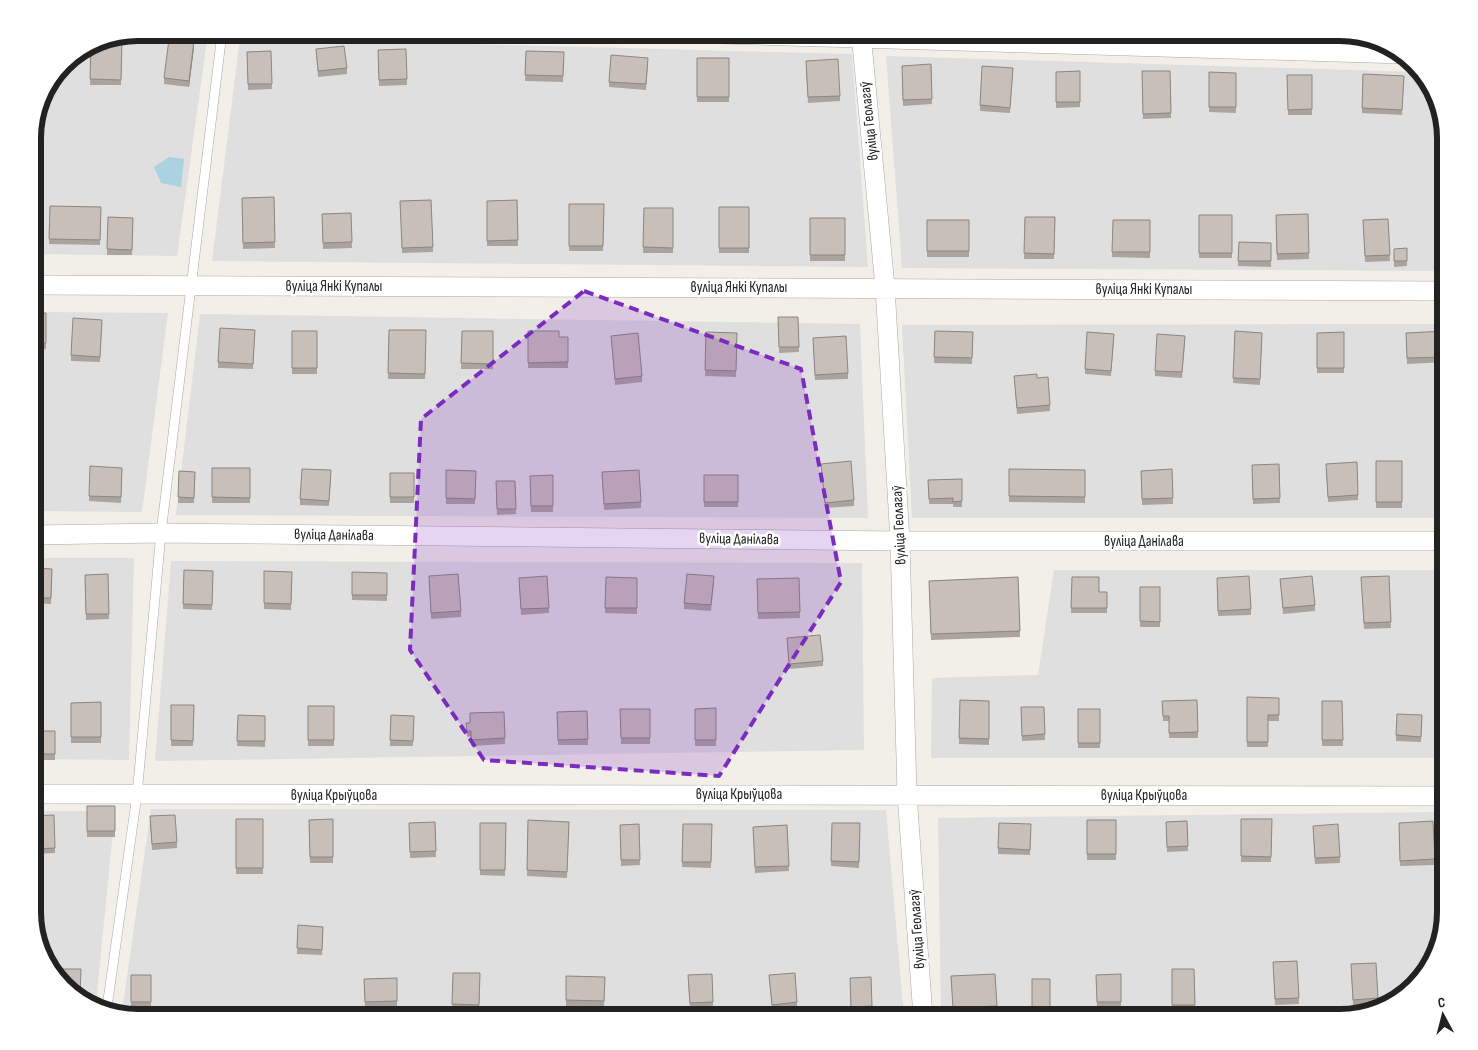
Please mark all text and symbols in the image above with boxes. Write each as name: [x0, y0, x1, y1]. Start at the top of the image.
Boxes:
street label: вуліца Геолагаў: [855, 80, 883, 162]
street label: вуліца Янкі Купалы: [286, 277, 382, 296]
street label: вуліца Янкі Купалы: [691, 278, 787, 297]
street label: вуліца Янкі Купалы: [1096, 280, 1192, 299]
street label: вуліца Геолагаў: [887, 485, 911, 565]
street label: вуліца Данілава: [294, 525, 374, 545]
street label: вуліца Данілава: [699, 529, 779, 549]
street label: вуліца Данілава: [1104, 532, 1184, 551]
street label: вуліца Крыўцова: [696, 785, 782, 804]
street label: вуліца Крыўцова: [291, 786, 377, 805]
street label: вуліца Крыўцова: [1101, 786, 1187, 805]
street label: вуліца Геолагаў: [905, 888, 929, 969]
north arrow: [1418, 990, 1468, 1040]
text: С: [1437, 994, 1446, 1011]

